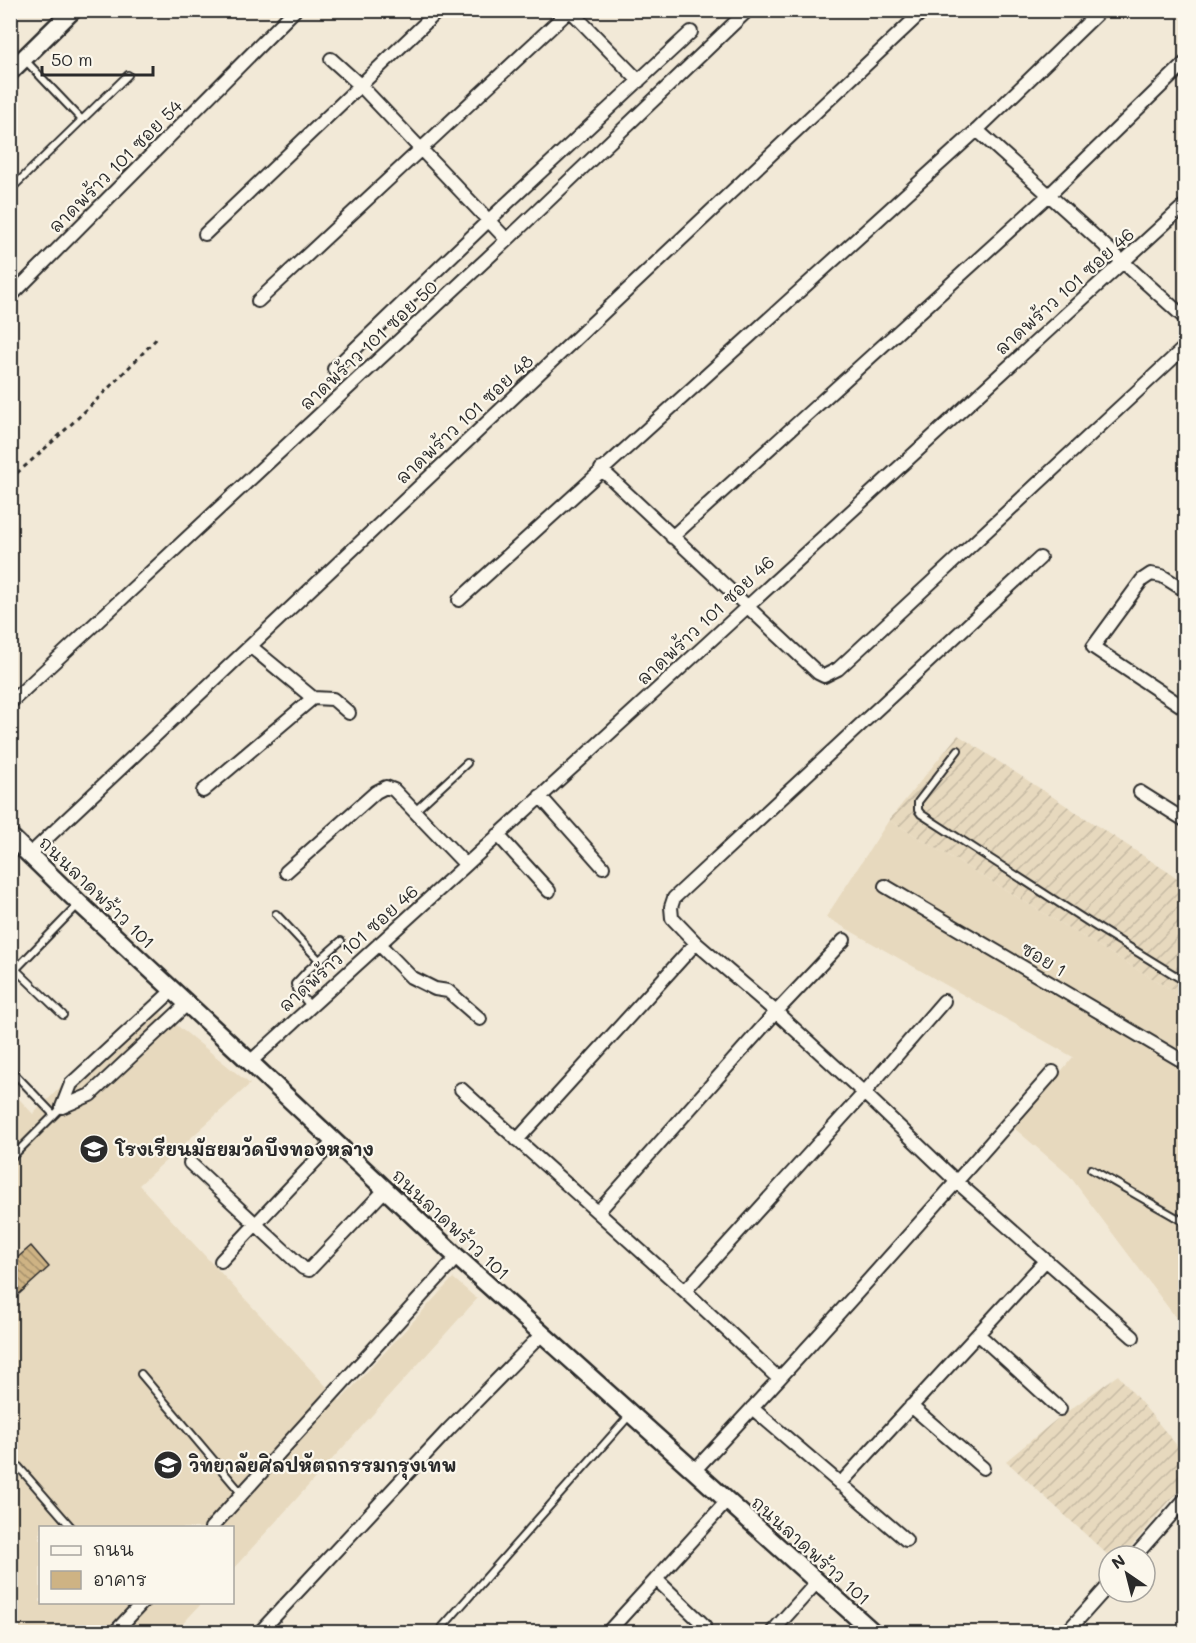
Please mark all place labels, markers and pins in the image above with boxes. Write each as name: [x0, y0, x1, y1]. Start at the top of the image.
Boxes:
school or university icon: โรงเรียนมัธยมวัดบึงทองหลาง: [78, 1133, 110, 1165]
place label: โรงเรียนมัธยมวัดบึงทองหลาง: [114, 1136, 374, 1161]
school or university icon: วิทยาลัยศิลปหัตถกรรมกรุงเทพ: [152, 1449, 184, 1481]
place label: วิทยาลัยศิลปหัตถกรรมกรุงเทพ: [188, 1452, 456, 1480]

